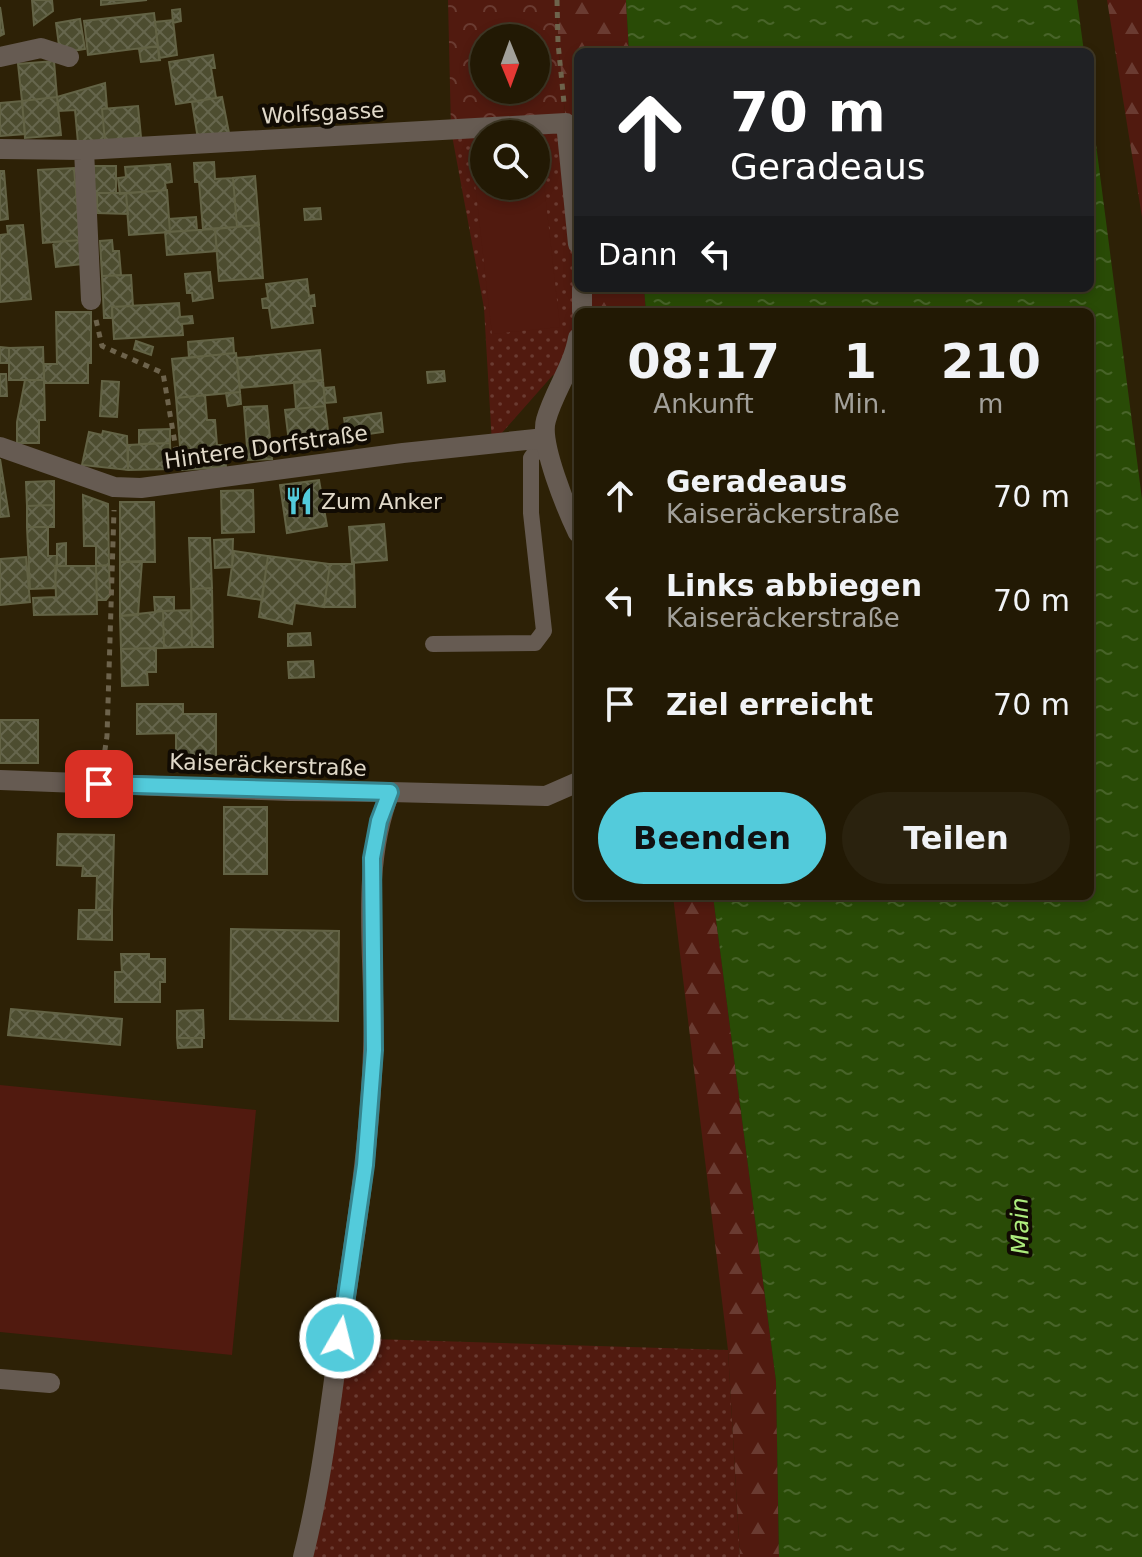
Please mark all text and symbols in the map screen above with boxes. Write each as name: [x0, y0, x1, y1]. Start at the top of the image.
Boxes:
north arrow: [470, 24, 550, 104]
map controls: [470, 24, 550, 200]
text: 70 m: [730, 79, 886, 144]
icon: ahead: [598, 80, 702, 184]
street label: Wolfsgasse: [261, 97, 385, 129]
button: search: [470, 120, 550, 200]
text: Geradeaus: [730, 146, 926, 187]
icon: left: [694, 232, 738, 276]
text: Dann: [598, 237, 678, 272]
text: 08:17: [627, 333, 780, 389]
text: 1: [844, 333, 877, 389]
text: 210: [941, 333, 1041, 389]
text: Ankunft: [653, 389, 754, 419]
text: Min.: [833, 389, 887, 419]
text: m: [978, 389, 1003, 419]
street label: Hintere Dorfstraße: [163, 420, 369, 474]
text: Geradeaus: [666, 464, 847, 499]
icon: ahead: [598, 474, 642, 518]
text: 70 m: [993, 479, 1070, 514]
restaurant icon: Zum Anker: [284, 486, 314, 516]
place label: Zum Anker: [321, 489, 443, 514]
text: Kaiseräckerstraße: [666, 499, 900, 529]
text: Links abbiegen: [666, 568, 922, 603]
icon: left: [598, 578, 642, 622]
text: 70 m: [993, 583, 1070, 618]
text: Kaiseräckerstraße: [666, 603, 900, 633]
icon: arrive: [598, 682, 642, 726]
text: Ziel erreicht: [666, 687, 873, 722]
text: 70 m: [993, 687, 1070, 722]
street label: Kaiseräckerstraße: [169, 749, 367, 781]
pin: [65, 750, 133, 818]
icon: arrive: [77, 762, 121, 806]
button: Beenden: [598, 792, 826, 884]
button: Teilen: [842, 792, 1070, 884]
water label: Main: [1006, 1197, 1034, 1255]
position arrow: [298, 1296, 382, 1380]

